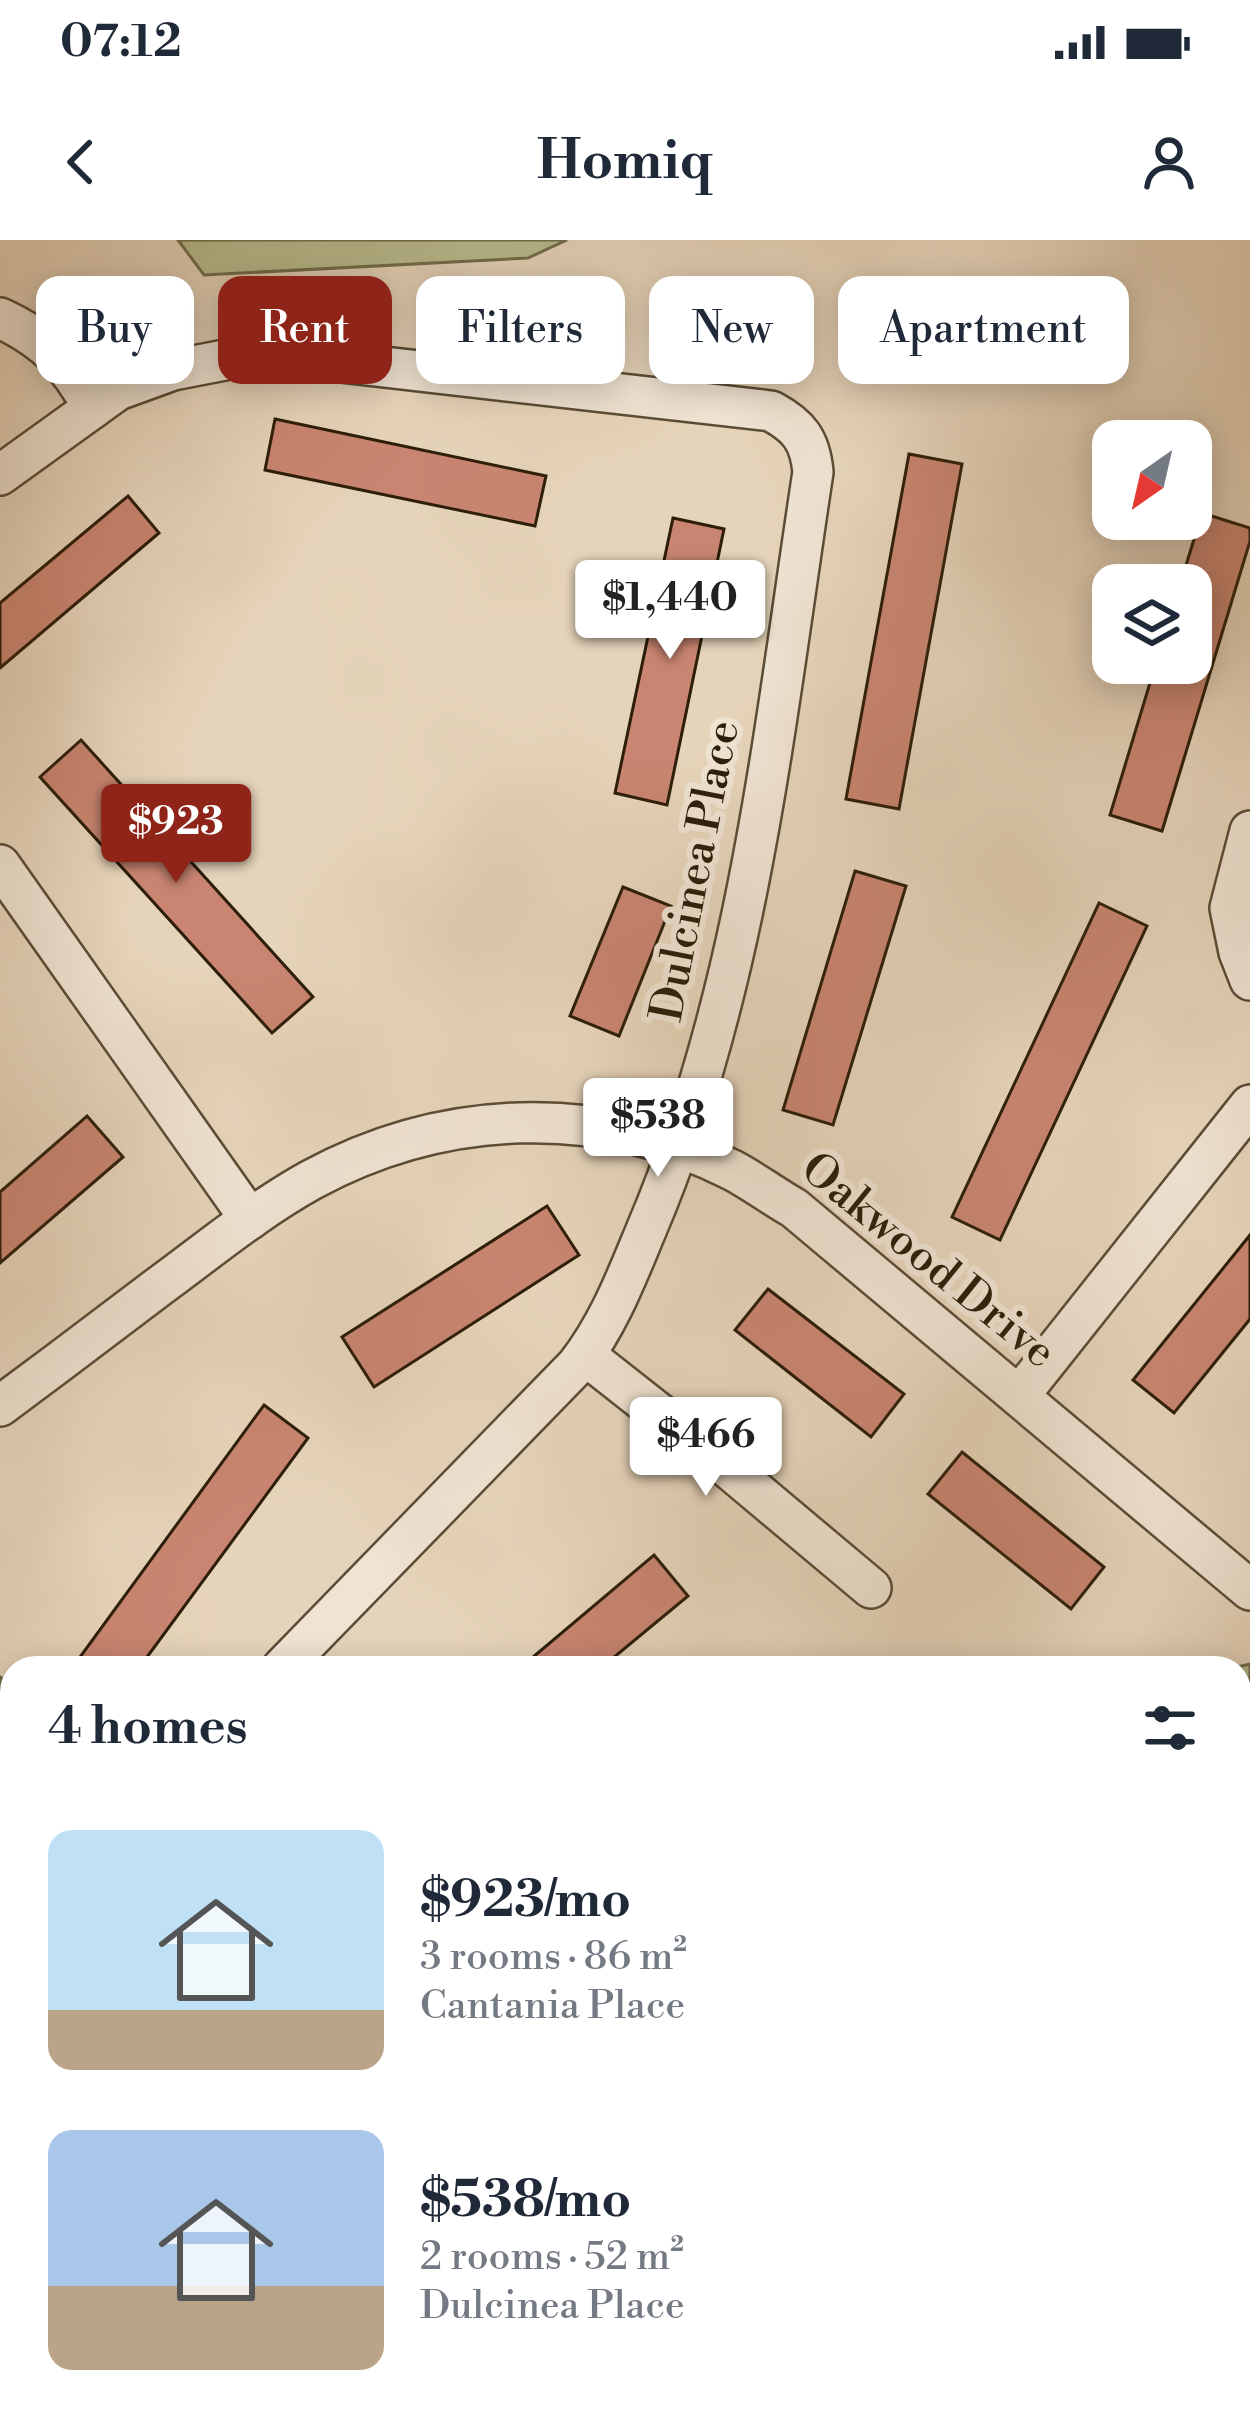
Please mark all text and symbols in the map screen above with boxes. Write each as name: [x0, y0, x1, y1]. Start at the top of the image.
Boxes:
text: 07:12: [60, 14, 182, 71]
text: Homiq: [537, 128, 713, 196]
icon: back: [48, 129, 114, 195]
icon: person: [1136, 129, 1202, 195]
chip: Buy: [36, 276, 194, 384]
chip: Rent: [218, 276, 392, 384]
chip: Filters: [416, 276, 625, 384]
chip: New: [649, 276, 814, 384]
chip: Apartment: [838, 276, 1129, 384]
north arrow: [1092, 420, 1212, 540]
map controls: [1092, 420, 1212, 684]
pin: $1,440: [572, 560, 768, 662]
button: layers: [1092, 564, 1212, 684]
text: $1,440: [602, 574, 738, 623]
street label: Dulcinea Place: [639, 716, 753, 1026]
pin: $923: [105, 784, 247, 886]
text: $923: [128, 798, 224, 847]
pin: $538: [587, 1078, 729, 1180]
text: $538: [610, 1092, 706, 1141]
street label: Oakwood Drive: [789, 1141, 1067, 1381]
pin: $466: [635, 1397, 777, 1499]
text: $466: [657, 1411, 755, 1460]
icon: filters: [1137, 1695, 1203, 1761]
text: 4 homes: [48, 1696, 248, 1760]
text: $923/mo: [420, 1869, 631, 1933]
icon: home: [144, 1878, 288, 2022]
text: 3 rooms · 86 m²: [420, 1933, 687, 1982]
text: Cantania Place: [420, 1982, 685, 2031]
text: $538/mo: [420, 2169, 631, 2233]
icon: home: [144, 2178, 288, 2322]
text: 2 rooms · 52 m²: [420, 2233, 684, 2282]
text: Dulcinea Place: [420, 2282, 685, 2331]

